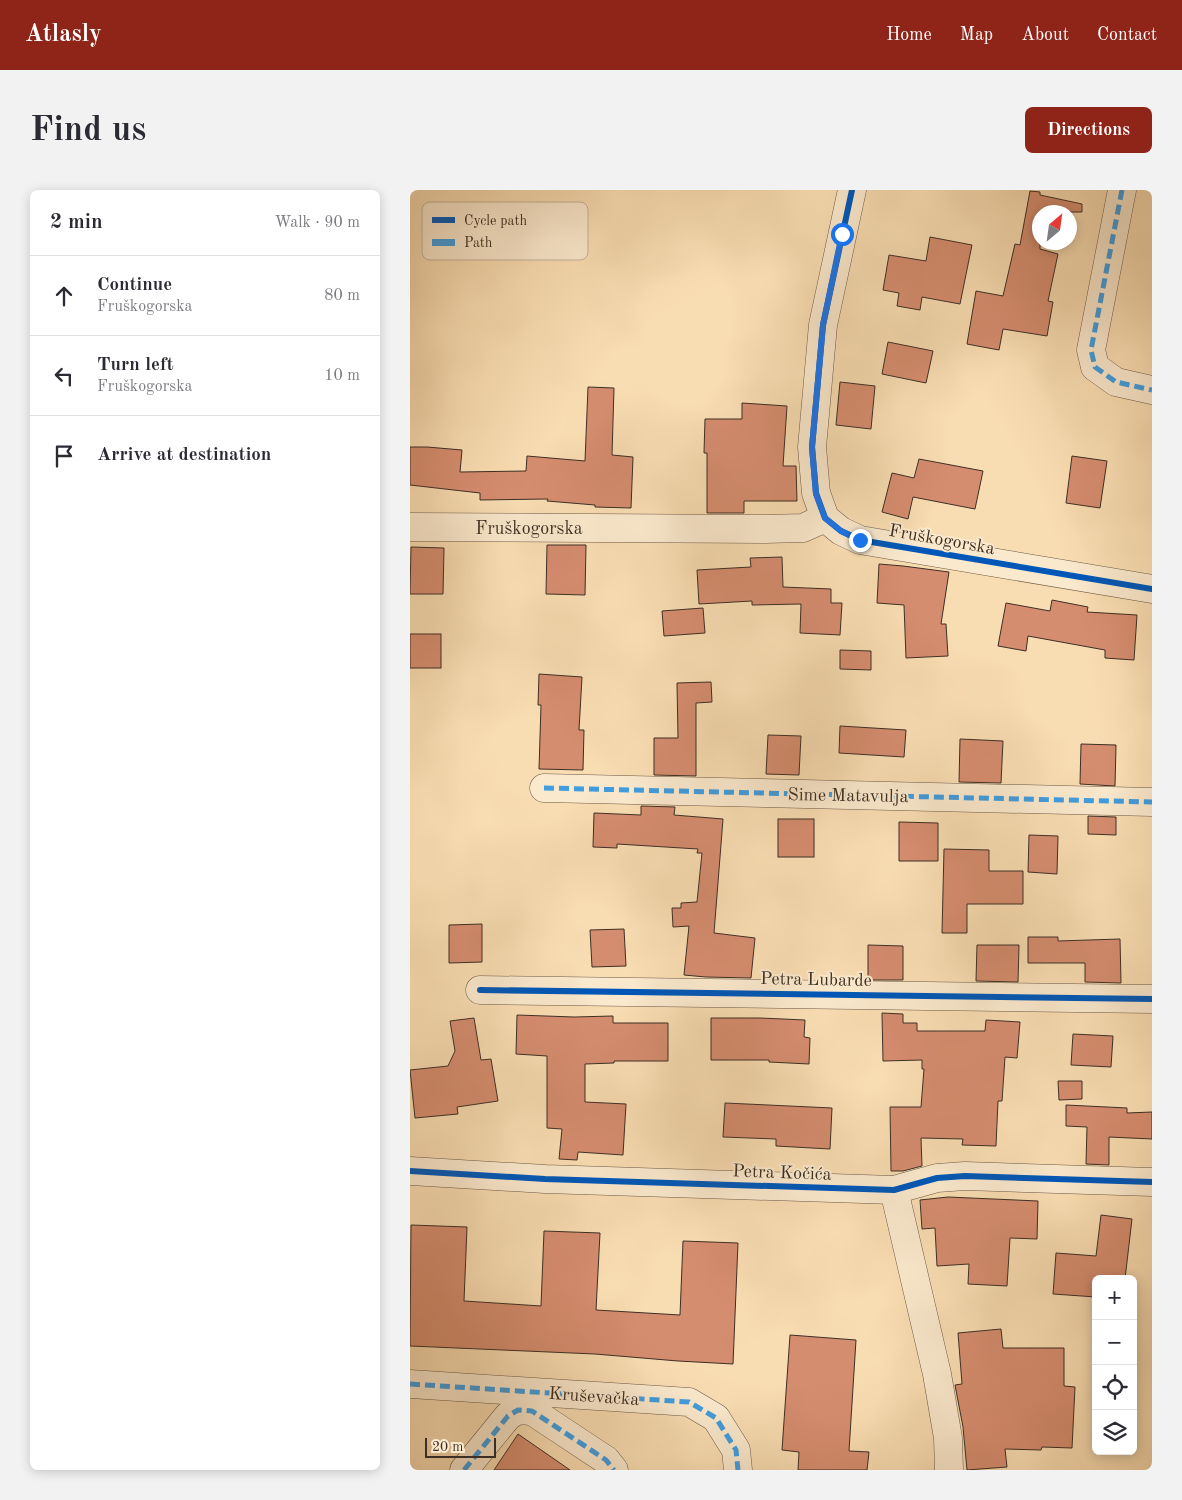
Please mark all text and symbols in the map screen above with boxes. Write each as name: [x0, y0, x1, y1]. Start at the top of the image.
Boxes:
text: Atlasly: [25, 23, 102, 47]
text: Home: [886, 26, 932, 44]
text: Map: [960, 26, 993, 44]
text: About: [1021, 26, 1069, 44]
text: Contact: [1097, 26, 1157, 44]
button: Directions: [1025, 107, 1152, 153]
text: Find us: [30, 113, 146, 148]
legend: [422, 202, 588, 260]
north arrow: [1032, 205, 1077, 250]
text: 2 min: [50, 212, 103, 233]
text: Cycle path: [464, 214, 527, 228]
text: Walk · 90 m: [274, 215, 360, 231]
route start: [831, 223, 854, 246]
text: Path: [464, 236, 493, 250]
text: Continue: [97, 276, 172, 295]
icon: ahead: [50, 282, 78, 310]
text: 80 m: [324, 288, 360, 304]
text: Fruškogorska: [97, 299, 192, 315]
text: Turn left: [97, 356, 174, 375]
icon: left: [50, 362, 78, 390]
text: 10 m: [324, 368, 360, 384]
text: Fruškogorska: [97, 379, 192, 395]
icon: arrive: [50, 442, 78, 470]
text: Arrive at destination: [97, 446, 271, 465]
street label: Fruškogorska: [475, 520, 583, 538]
street label: Fruškogorska: [887, 522, 996, 558]
route end: [849, 529, 872, 552]
street label: Sime Matavulja: [787, 786, 909, 806]
street label: Petra Lubarde: [760, 970, 872, 990]
street label: Petra Kočića: [732, 1162, 832, 1184]
map controls: [1092, 1275, 1137, 1455]
button: +: [1092, 1275, 1137, 1320]
button: −: [1092, 1320, 1137, 1365]
button: locate: [1092, 1365, 1137, 1410]
street label: Kruševačka: [548, 1385, 640, 1409]
button: layers: [1092, 1410, 1137, 1455]
scale bar: [425, 1435, 496, 1458]
text: 20 m: [432, 1440, 463, 1454]

